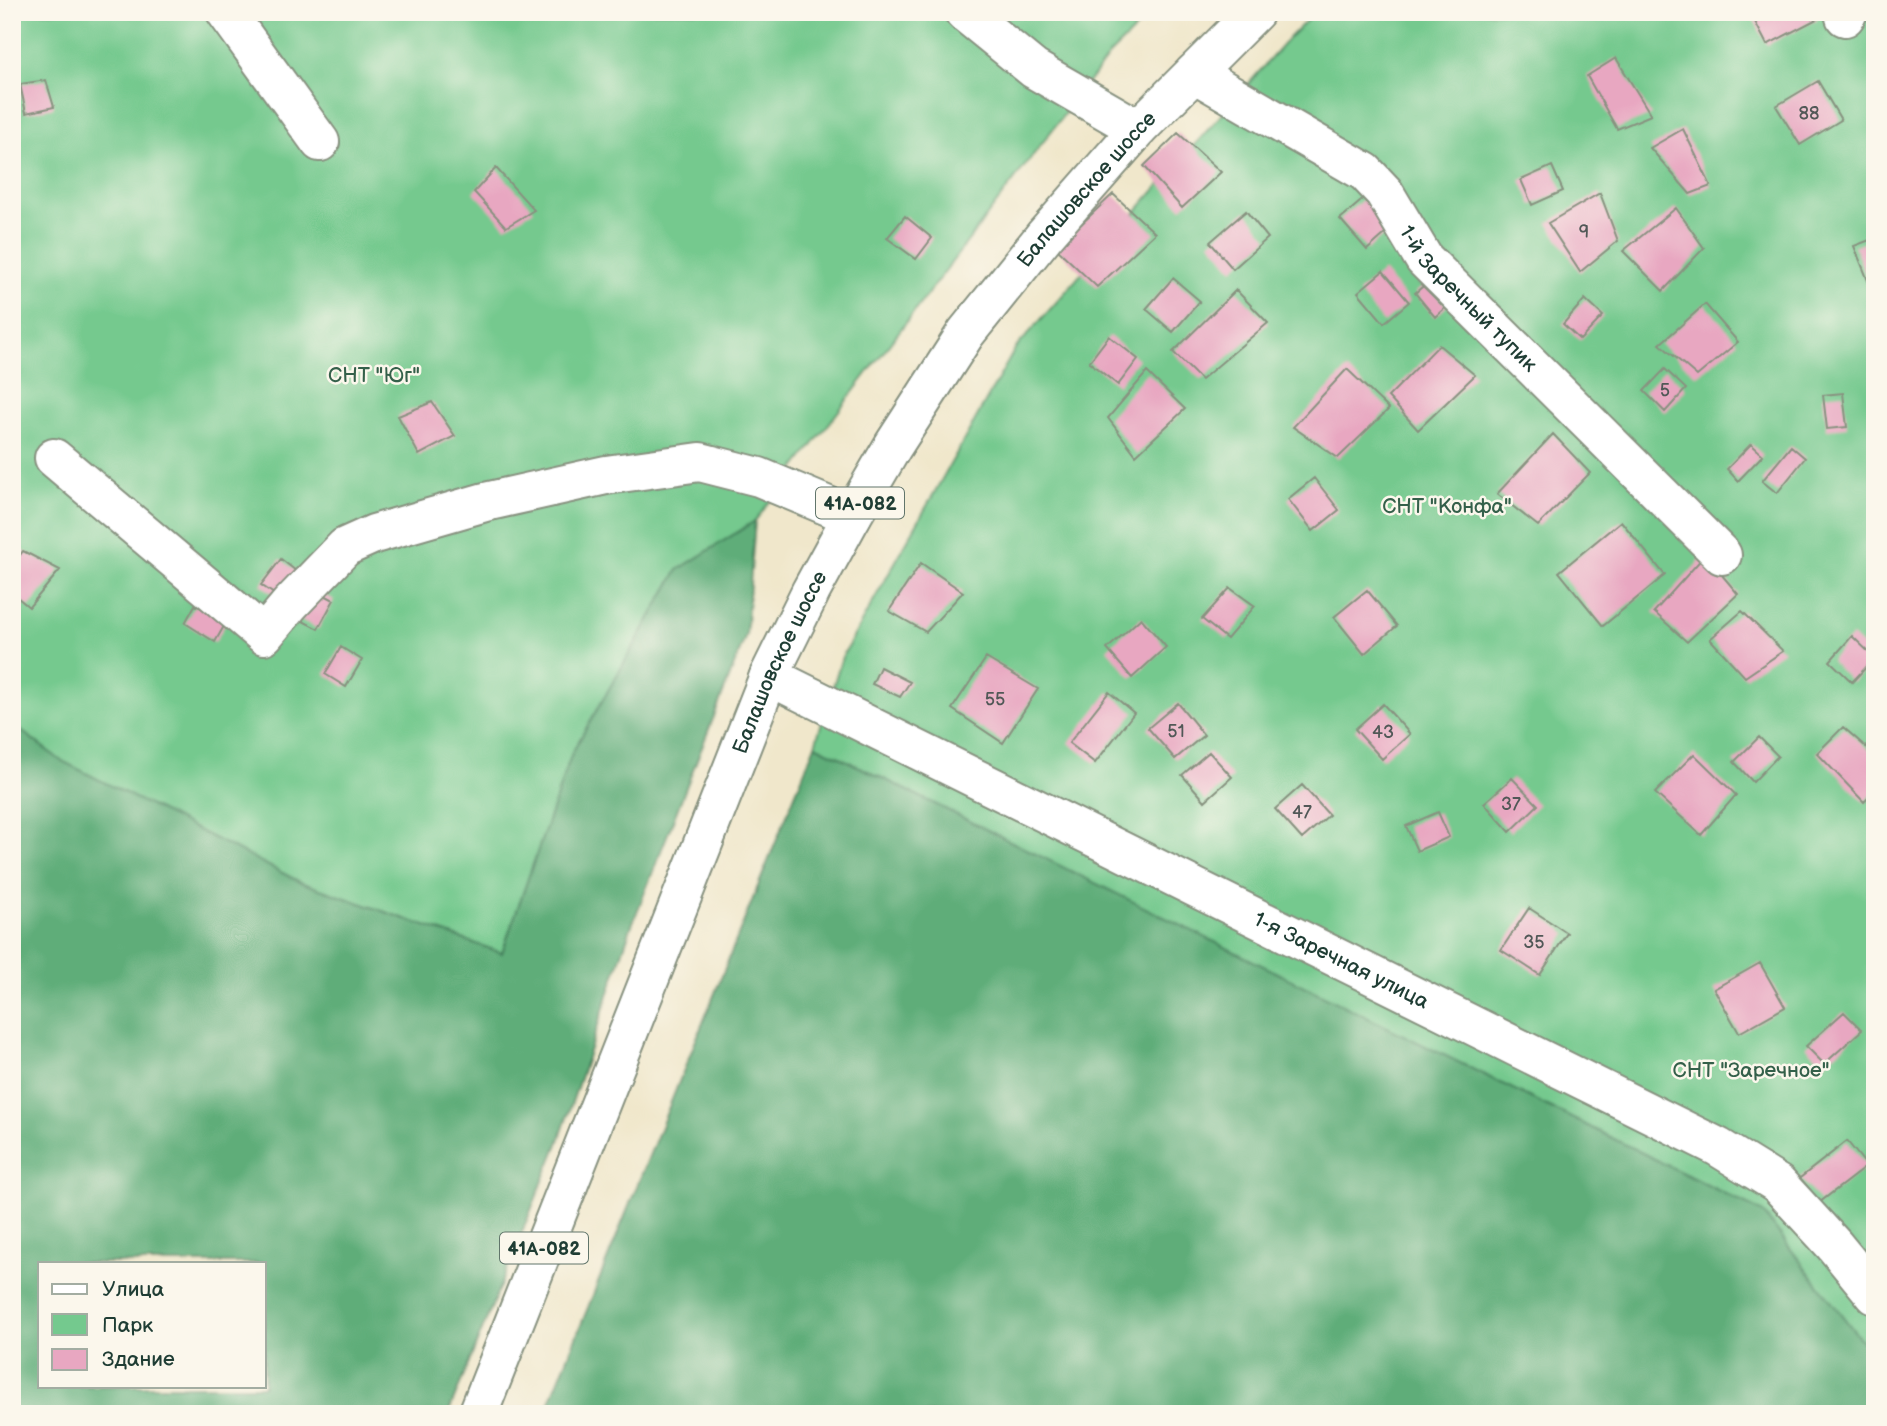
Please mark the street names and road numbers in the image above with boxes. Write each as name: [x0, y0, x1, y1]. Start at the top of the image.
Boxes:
street label: Балашовское шоссе: [1012, 106, 1162, 272]
street label: 1-й Заречный тупик: [1394, 221, 1542, 377]
road number: 41А-082: [816, 488, 904, 518]
street label: Балашовское шоссе: [728, 566, 833, 758]
street label: 1-я Заречная улица: [1250, 907, 1433, 1015]
road number: 41А-082: [500, 1232, 588, 1264]

